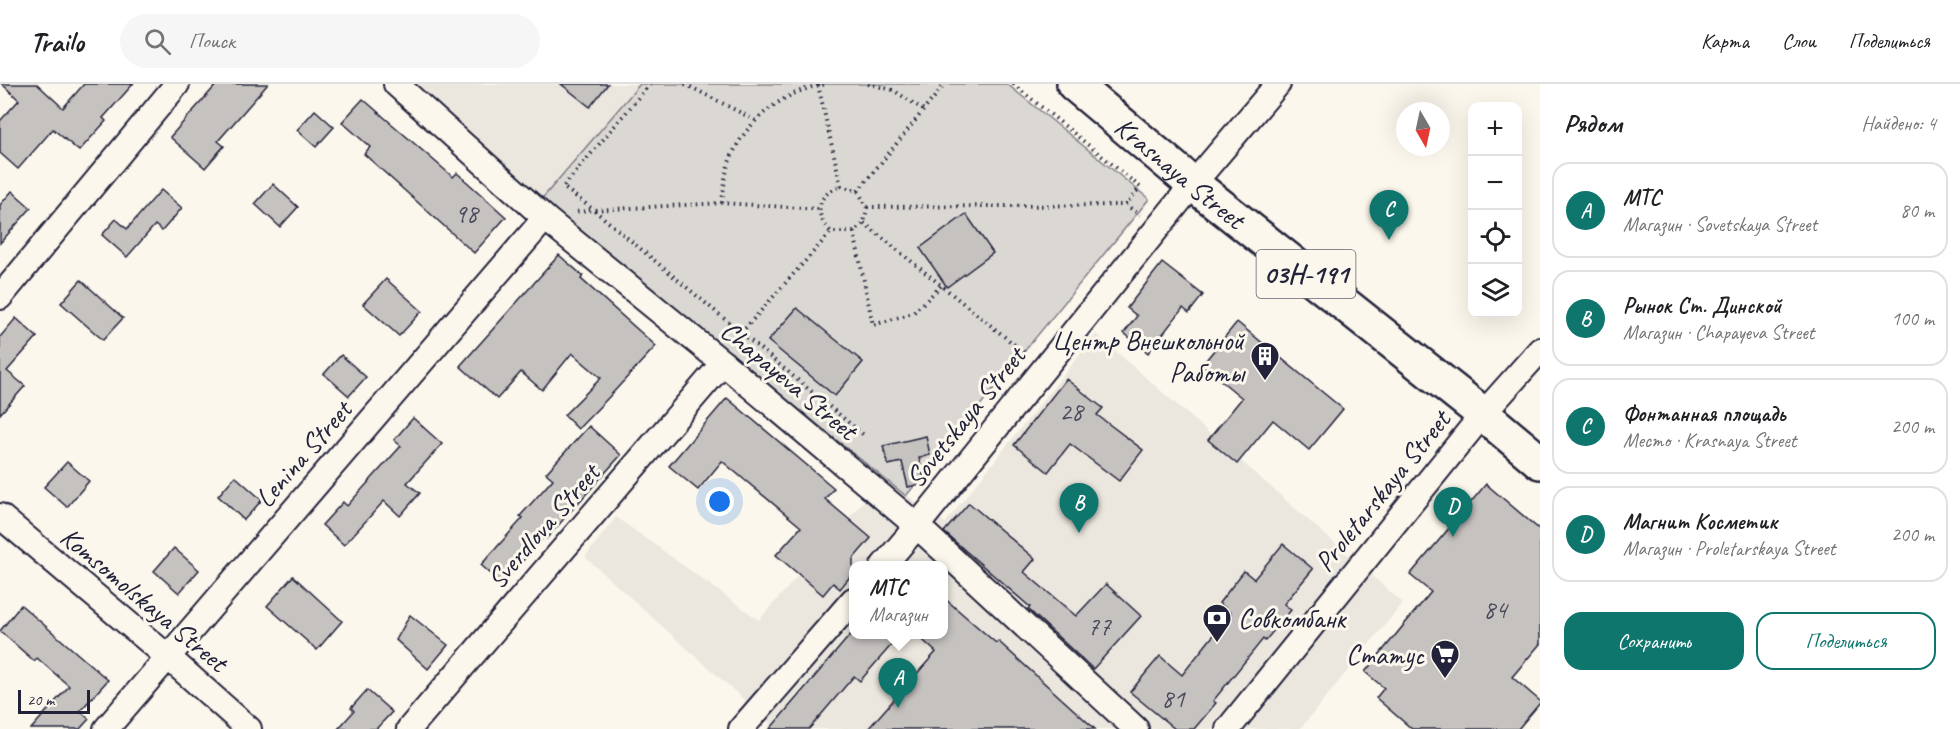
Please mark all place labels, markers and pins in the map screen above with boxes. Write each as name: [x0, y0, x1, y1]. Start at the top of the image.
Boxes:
pin: C: [1370, 190, 1408, 240]
place label: Центр Внешкольной Работы: [1052, 323, 1246, 390]
building icon: Центр Внешкольной Работы: [1249, 340, 1281, 382]
pin: B: [1060, 484, 1098, 533]
pin: D: [1434, 488, 1472, 537]
place label: Совкомбанк: [1238, 601, 1347, 636]
bank icon: Совкомбанк: [1201, 602, 1233, 644]
place label: Статус: [1346, 637, 1426, 672]
supermarket icon: Статус: [1429, 638, 1461, 680]
pin: A: [878, 658, 918, 708]

